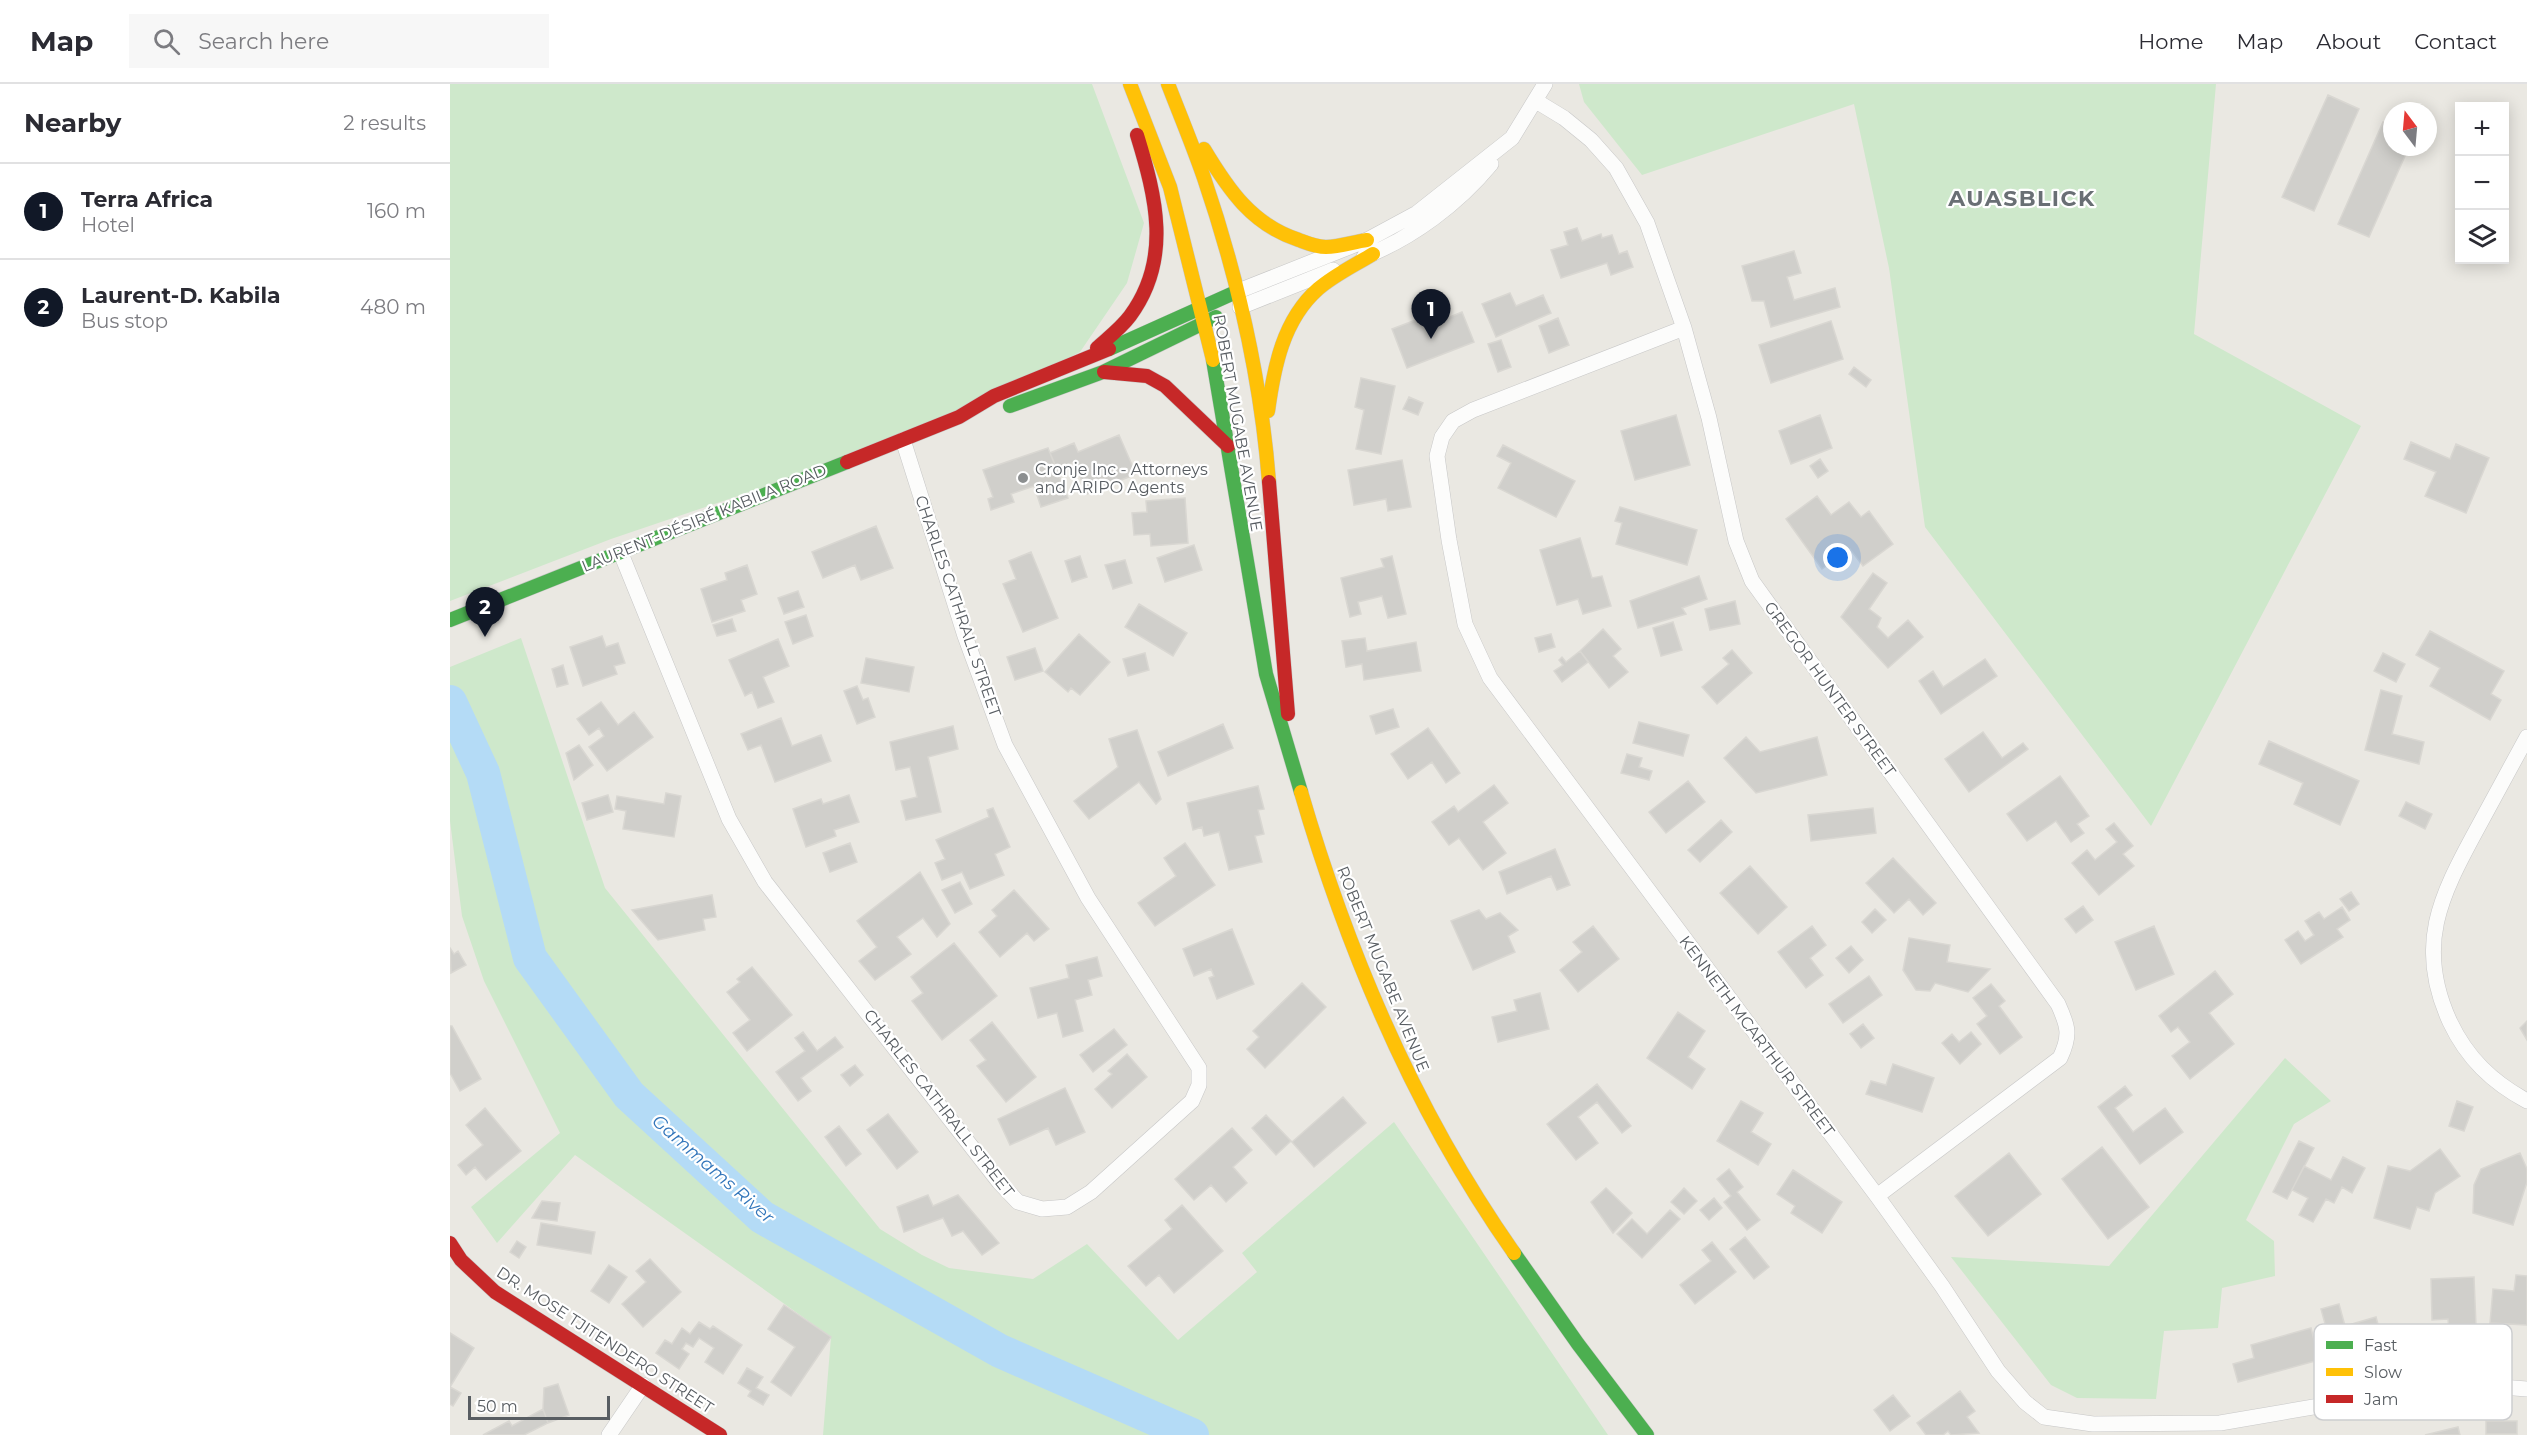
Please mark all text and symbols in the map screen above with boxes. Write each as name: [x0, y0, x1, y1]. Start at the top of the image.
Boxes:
search box: [129, 14, 549, 68]
text: Map: [30, 24, 93, 58]
icon: search: [150, 25, 183, 58]
text: Search here: [198, 28, 329, 55]
text: Home: [2138, 29, 2203, 54]
text: Map: [2236, 29, 2283, 54]
text: About: [2316, 29, 2381, 54]
text: Contact: [2414, 29, 2497, 54]
north arrow: [2383, 102, 2437, 156]
map controls: [2455, 102, 2509, 264]
button: +: [2455, 102, 2509, 156]
text: Nearby: [24, 107, 121, 139]
text: 2 results: [343, 111, 426, 135]
button: −: [2455, 156, 2509, 210]
district label: AUASBLICK: [1947, 185, 2096, 212]
text: Terra Africa: [81, 186, 213, 213]
text: 1: [40, 199, 47, 223]
text: 160 m: [367, 199, 426, 223]
button: layers: [2455, 210, 2509, 264]
text: Hotel: [81, 213, 135, 237]
text: Laurent-D. Kabila: [81, 282, 281, 309]
pin: 1: [1412, 290, 1450, 339]
text: 2: [38, 295, 49, 319]
text: 480 m: [360, 295, 426, 319]
text: Bus stop: [81, 309, 168, 333]
street label: ROBERT MUGABE AVENUE: [1210, 313, 1266, 533]
street label: LAURENT-DÉSIRÉ KABILA ROAD: [579, 460, 829, 576]
place label: Cronje Inc - Attorneys and ARIPO Agents: [1035, 460, 1208, 497]
marker: Cronje Inc - Attorneys and ARIPO Agents: [1016, 471, 1030, 485]
street label: CHARLES CATHRALL STREET: [911, 493, 1005, 720]
your location: [1823, 543, 1852, 572]
pin: 2: [465, 588, 504, 637]
street label: GREGOR HUNTER STREET: [1760, 598, 1900, 781]
street label: ROBERT MUGABE AVENUE: [1333, 863, 1433, 1075]
street label: KENNETH MCARTHUR STREET: [1675, 932, 1839, 1141]
street label: CHARLES CATHRALL STREET: [860, 1005, 1019, 1201]
water label: Gammams River: [647, 1110, 779, 1229]
street label: DR. MOSE TJITENDERO STREET: [493, 1263, 718, 1418]
legend: [2314, 1324, 2512, 1420]
text: Fast: [2364, 1336, 2398, 1355]
text: Slow: [2364, 1363, 2402, 1382]
text: Jam: [2363, 1390, 2398, 1409]
scale bar: [468, 1393, 610, 1420]
text: 50 m: [477, 1397, 518, 1416]

